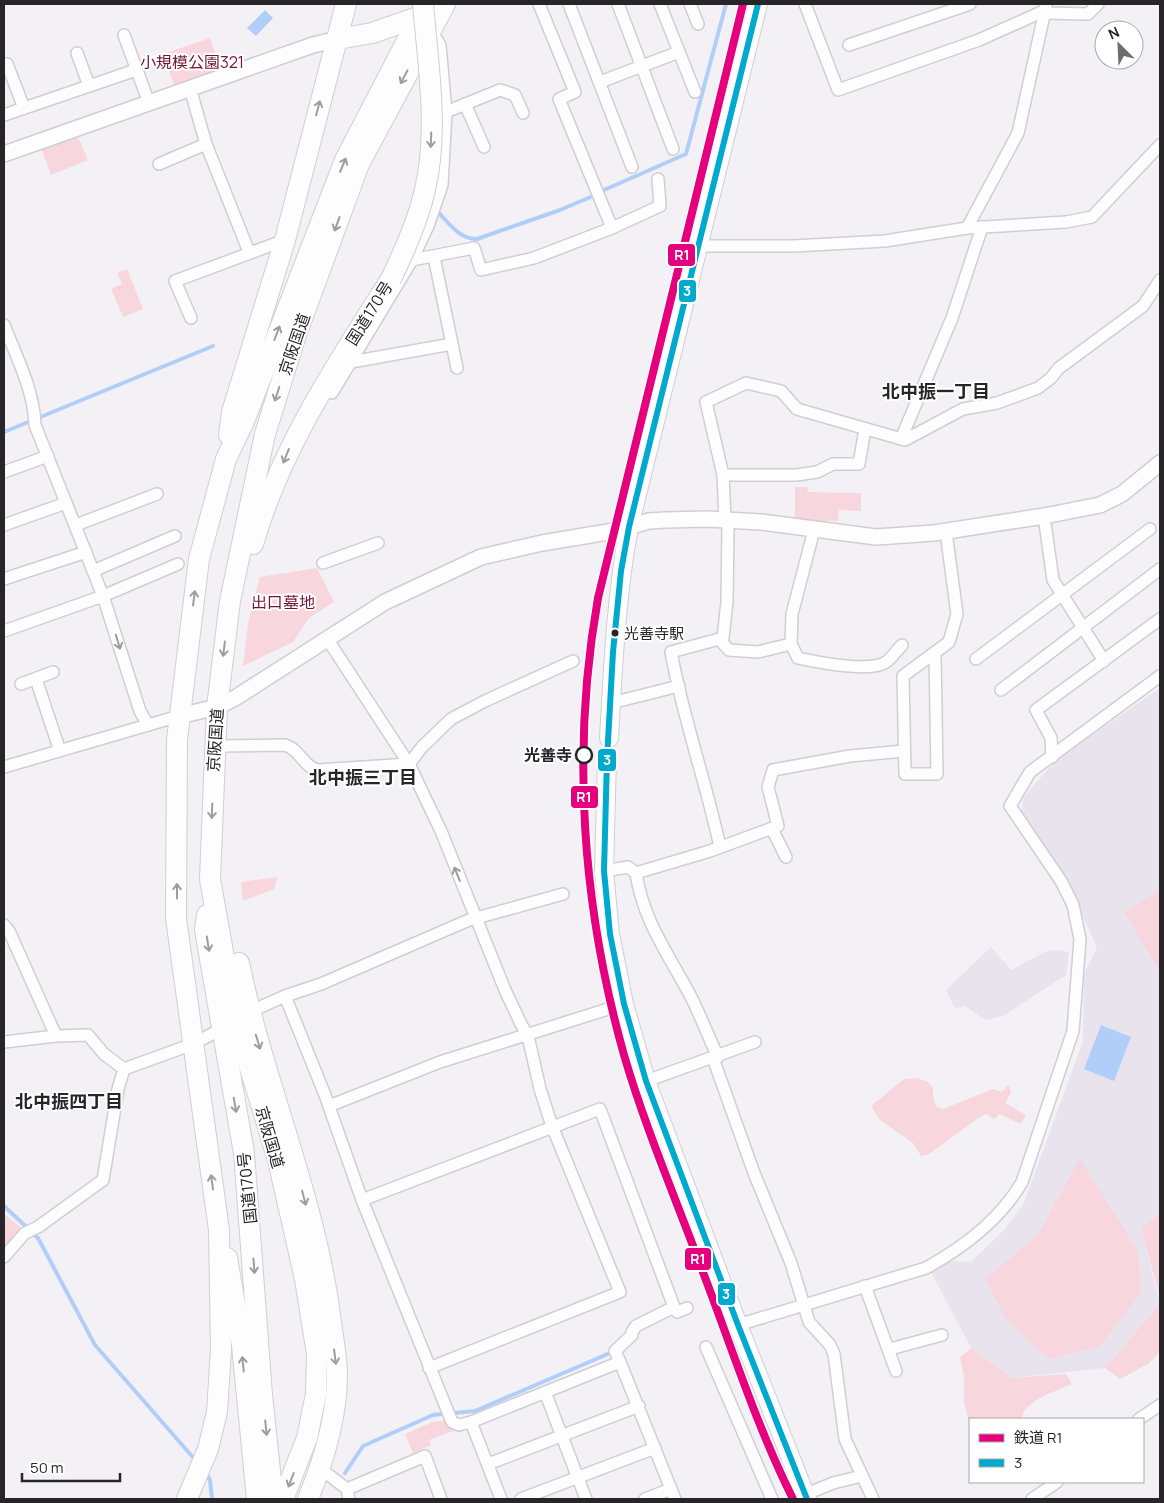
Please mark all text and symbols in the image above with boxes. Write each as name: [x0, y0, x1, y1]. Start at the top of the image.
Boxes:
north arrow: [1094, 20, 1144, 70]
text: N: [1105, 22, 1122, 43]
park label: 小規模公園321: [140, 51, 244, 73]
one-way arrow: [399, 69, 409, 84]
one-way arrow: [314, 100, 323, 116]
one-way arrow: [426, 131, 435, 147]
one-way arrow: [339, 158, 349, 173]
one-way arrow: [332, 216, 341, 232]
line badge: R1: [667, 243, 696, 267]
text: R1: [674, 245, 690, 264]
street label: 国道170号: [341, 277, 397, 349]
line badge: 3: [678, 279, 697, 303]
text: 3: [683, 281, 691, 300]
street label: 京阪国道: [273, 310, 315, 378]
one-way arrow: [273, 326, 282, 341]
district label: 北中振一丁目: [882, 379, 990, 403]
one-way arrow: [272, 386, 281, 402]
one-way arrow: [281, 448, 291, 463]
one-way arrow: [189, 591, 199, 607]
park label: 出口墓地: [251, 591, 315, 613]
place label: 光善寺駅: [624, 623, 684, 644]
marker: 光善寺駅: [610, 628, 620, 638]
one-way arrow: [114, 634, 124, 650]
one-way arrow: [219, 641, 229, 657]
street label: 京阪国道: [202, 707, 228, 773]
place label: 光善寺: [524, 744, 572, 766]
marker: 光善寺: [575, 746, 593, 764]
line badge: 3: [597, 748, 617, 772]
text: 3: [603, 750, 611, 769]
district label: 北中振三丁目: [309, 765, 417, 789]
line badge: R1: [570, 785, 599, 809]
text: R1: [576, 787, 592, 806]
one-way arrow: [207, 802, 217, 819]
one-way arrow: [452, 867, 462, 882]
one-way arrow: [172, 883, 182, 900]
one-way arrow: [203, 936, 213, 952]
one-way arrow: [253, 1034, 263, 1050]
district label: 北中振四丁目: [15, 1089, 123, 1113]
one-way arrow: [231, 1096, 241, 1112]
street label: 京阪国道: [251, 1103, 289, 1171]
street label: 国道170号: [232, 1151, 262, 1225]
one-way arrow: [207, 1174, 217, 1190]
one-way arrow: [300, 1189, 310, 1205]
line badge: R1: [684, 1247, 712, 1271]
text: R1: [690, 1249, 706, 1268]
one-way arrow: [249, 1258, 258, 1274]
line badge: 3: [717, 1282, 736, 1306]
text: 3: [722, 1284, 730, 1303]
one-way arrow: [330, 1349, 340, 1365]
one-way arrow: [239, 1356, 248, 1372]
legend: [969, 1418, 1144, 1483]
one-way arrow: [261, 1420, 271, 1436]
text: 鉄道 R1: [1014, 1427, 1062, 1448]
scale bar: [22, 1450, 120, 1482]
text: 3: [1014, 1452, 1022, 1473]
text: 50 m: [30, 1457, 64, 1478]
one-way arrow: [286, 1472, 295, 1488]

